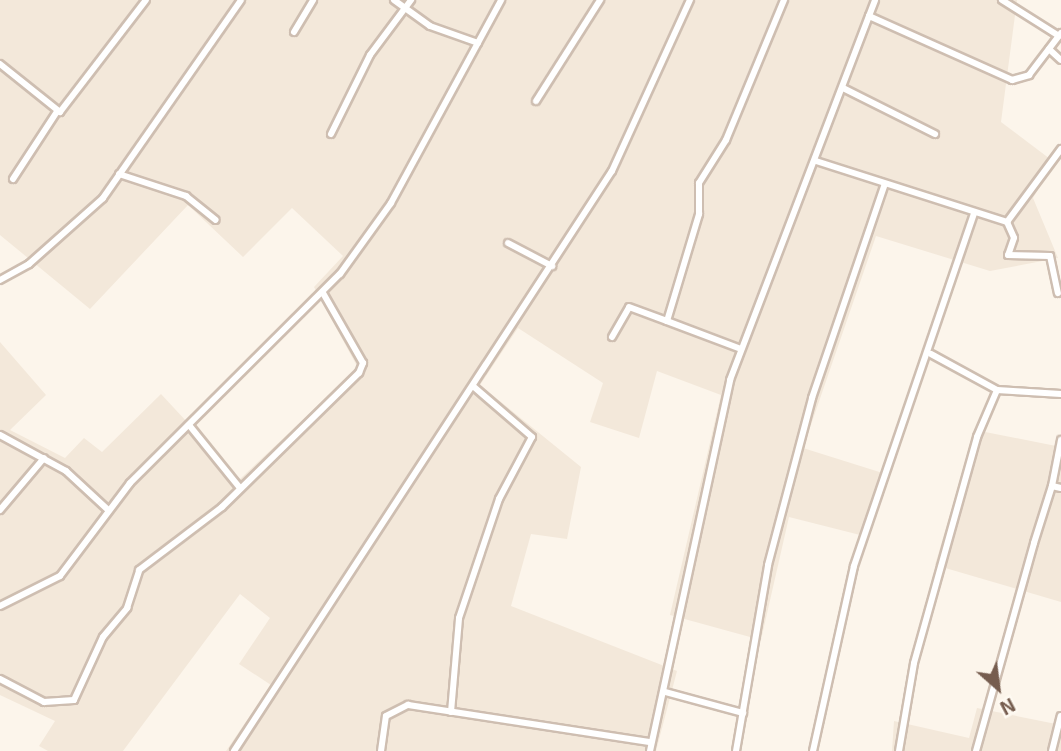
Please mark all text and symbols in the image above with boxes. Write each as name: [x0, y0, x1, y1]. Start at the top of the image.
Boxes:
north arrow: [963, 653, 1033, 723]
text: N: [997, 694, 1020, 720]

